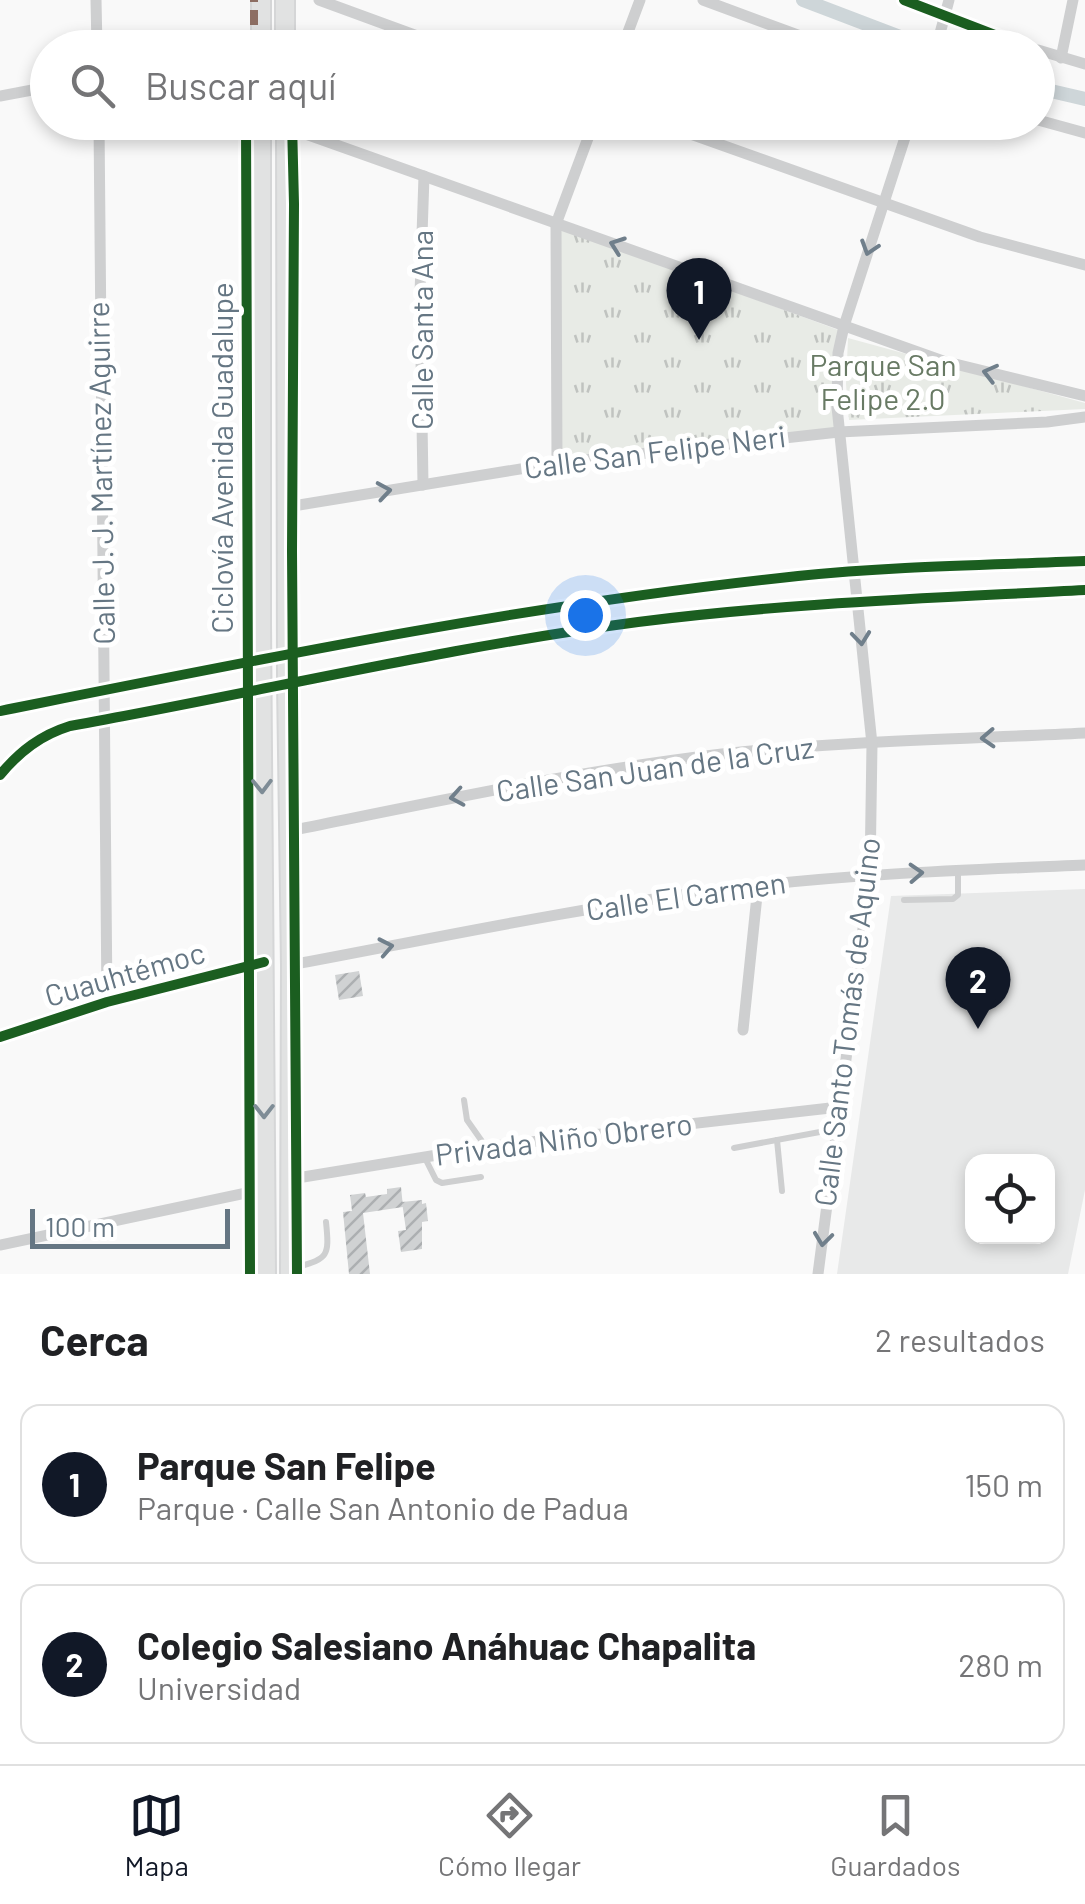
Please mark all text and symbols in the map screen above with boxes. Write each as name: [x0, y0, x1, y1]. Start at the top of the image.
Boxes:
search box: [30, 30, 1055, 140]
icon: search: [65, 58, 120, 113]
text: Buscar aquí: [145, 62, 336, 108]
street label: Calle Santa Ana: [403, 230, 439, 430]
one-way arrow: [609, 236, 626, 257]
one-way arrow: [860, 239, 880, 256]
pin: 1: [666, 258, 732, 340]
street label: Ciclovía Avenida Guadalupe: [203, 282, 239, 634]
street label: Calle J. J. Martínez Aguirre: [79, 301, 121, 645]
park label: Parque San Felipe 2.0: [809, 346, 957, 416]
one-way arrow: [982, 364, 999, 385]
street label: Calle San Felipe Neri: [522, 417, 788, 485]
one-way arrow: [375, 481, 392, 502]
your location: [560, 590, 611, 641]
one-way arrow: [850, 630, 871, 646]
one-way arrow: [979, 727, 995, 748]
street label: Calle San Juan de la Cruz: [494, 728, 816, 808]
one-way arrow: [251, 780, 273, 795]
one-way arrow: [448, 786, 465, 807]
street label: Calle Santo Tomás de Aquino: [806, 835, 887, 1208]
street label: Calle El Carmen: [584, 863, 788, 927]
one-way arrow: [908, 863, 924, 884]
street label: Cuauhtémoc: [40, 933, 209, 1013]
one-way arrow: [378, 937, 395, 958]
pin: 2: [946, 946, 1010, 1029]
one-way arrow: [253, 1104, 275, 1120]
street label: Privada Niño Obrero: [433, 1104, 694, 1172]
map controls: [965, 1154, 1055, 1244]
button: locate: [965, 1154, 1055, 1244]
scale bar: [30, 1204, 230, 1248]
text: 100 m: [45, 1209, 115, 1243]
one-way arrow: [813, 1231, 834, 1247]
text: Cerca: [40, 1314, 149, 1364]
text: 2 resultados: [875, 1320, 1045, 1358]
text: Parque San Felipe: [137, 1442, 436, 1488]
text: 1: [69, 1465, 80, 1503]
text: 150 m: [964, 1465, 1043, 1503]
text: Parque · Calle San Antonio de Padua: [137, 1488, 629, 1526]
text: Colegio Salesiano Anáhuac Chapalita: [137, 1622, 756, 1668]
text: 2: [66, 1645, 83, 1683]
text: 280 m: [958, 1645, 1043, 1683]
text: Universidad: [137, 1668, 301, 1706]
tab: Mapa: [125, 1788, 189, 1882]
tab: Cómo llegar: [438, 1788, 581, 1882]
tab: Guardados: [830, 1788, 960, 1882]

